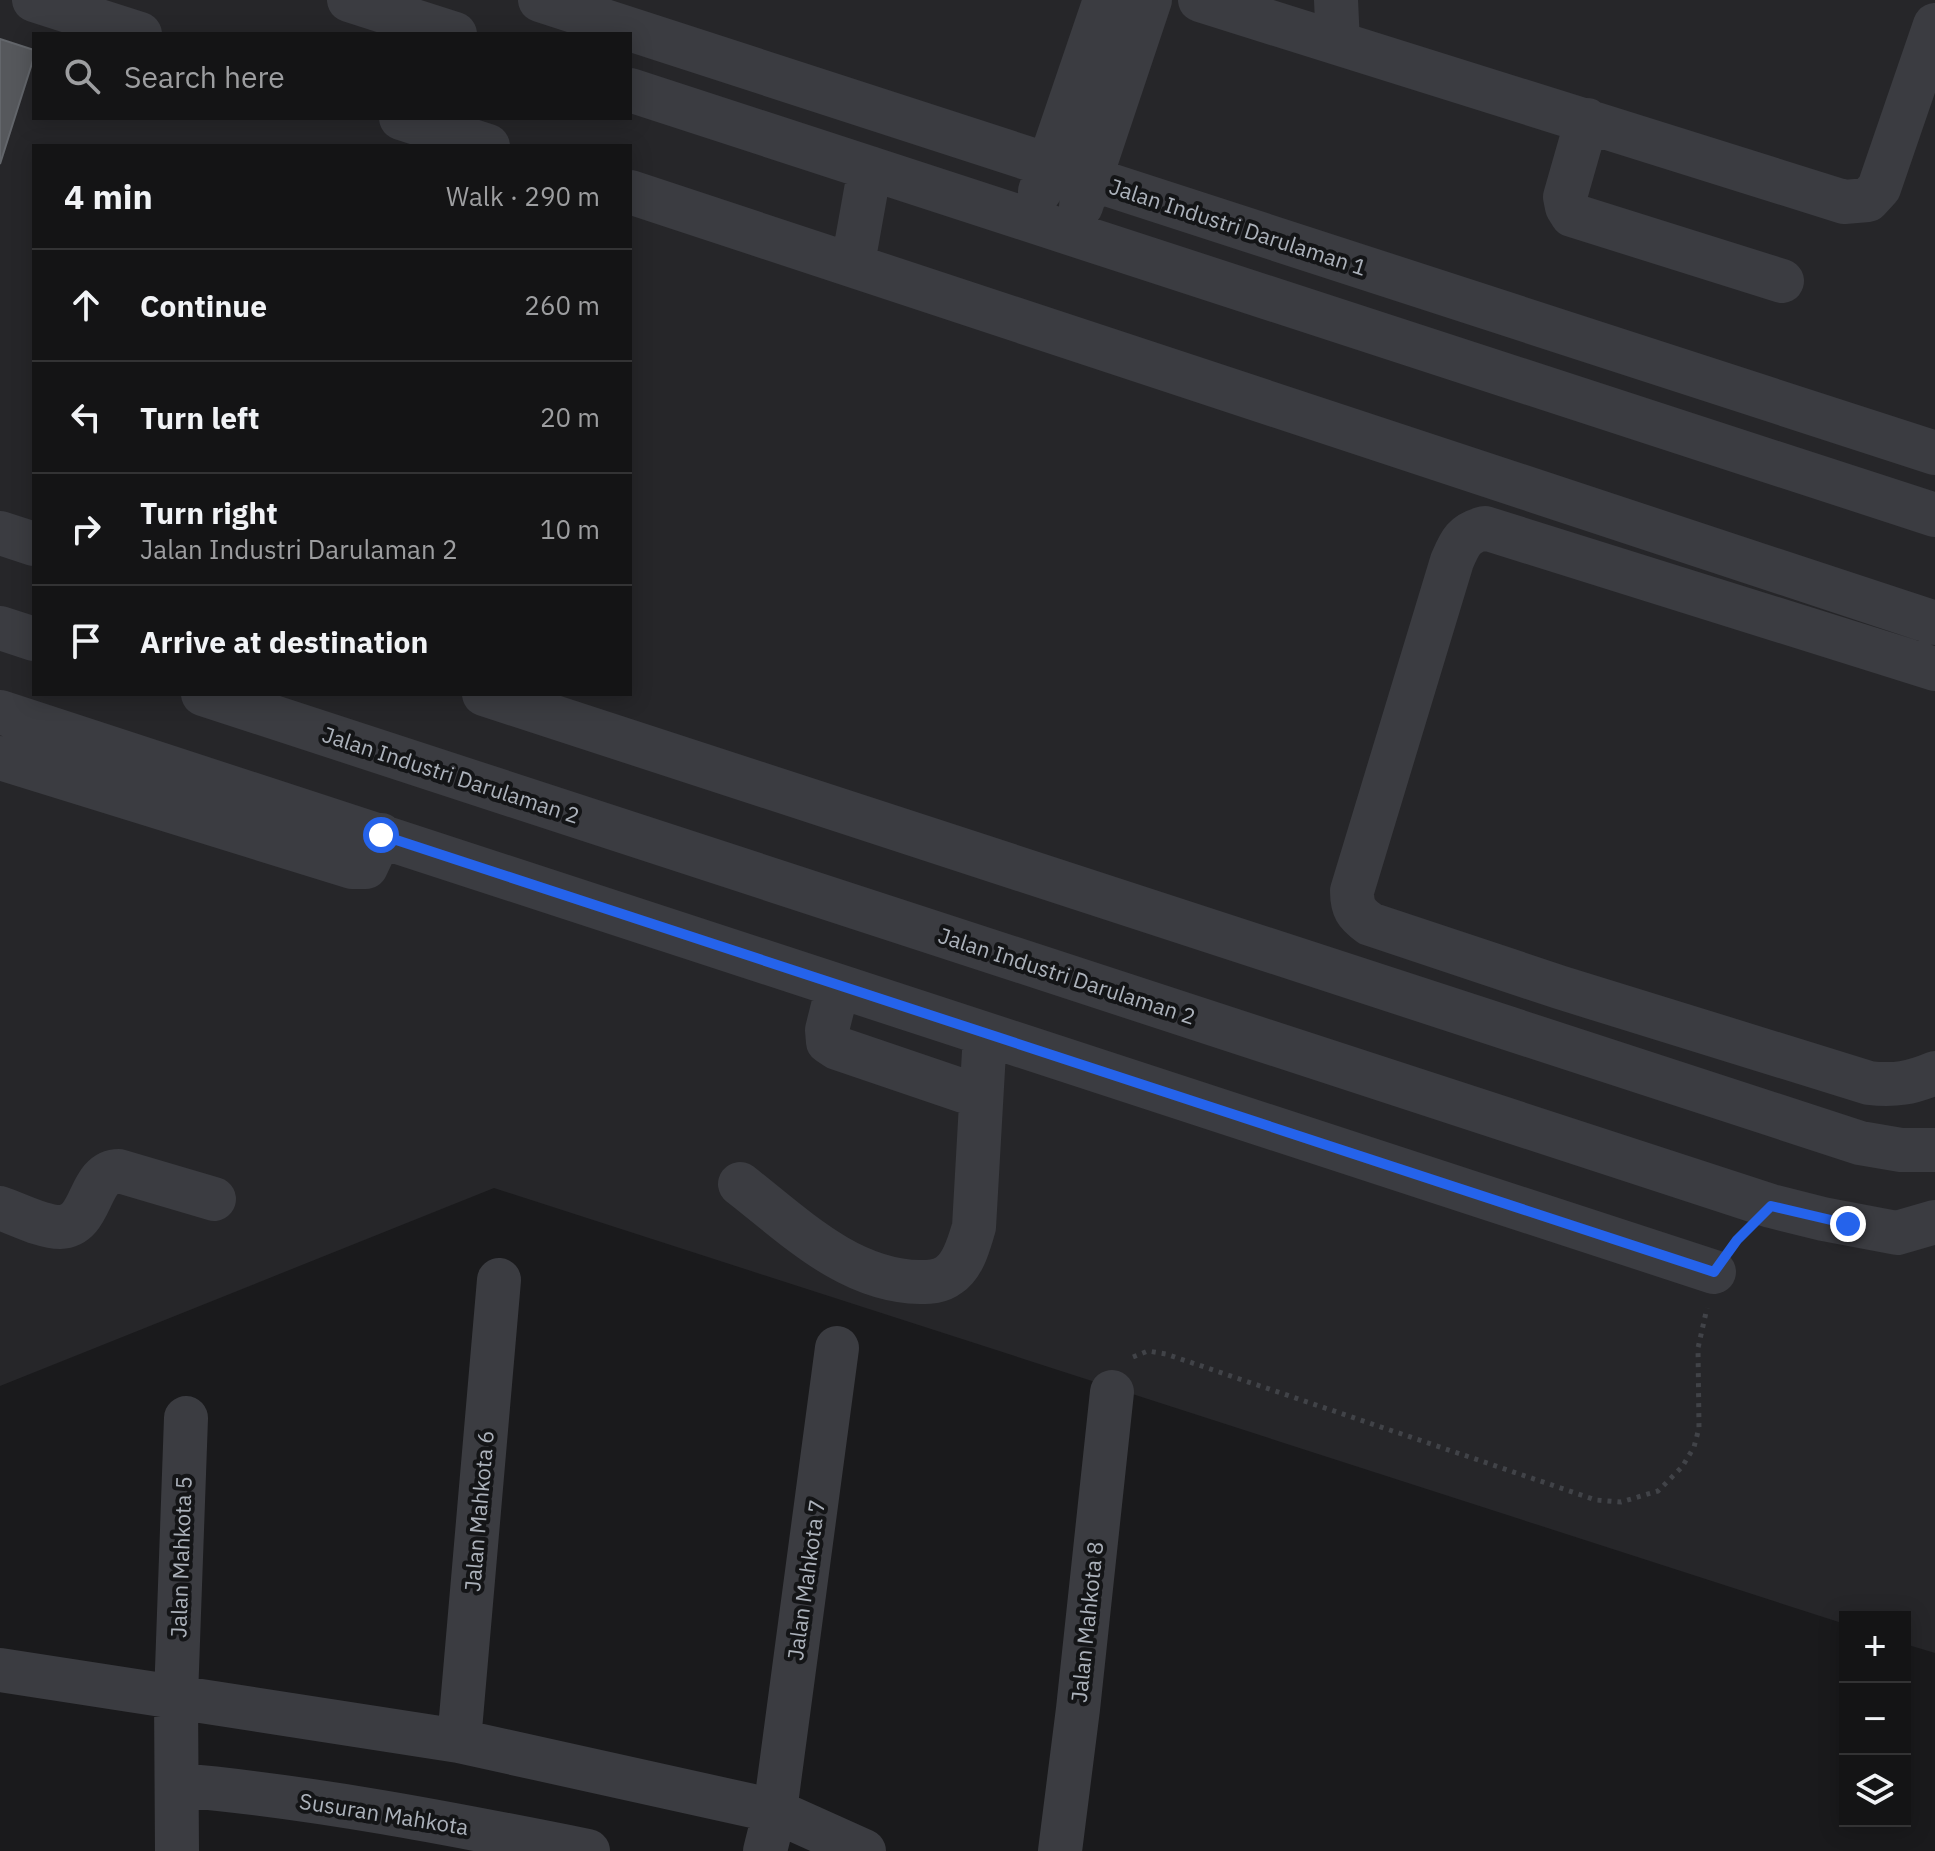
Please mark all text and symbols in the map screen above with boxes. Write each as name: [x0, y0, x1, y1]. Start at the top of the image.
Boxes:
search box: [32, 32, 632, 120]
icon: search: [60, 54, 104, 98]
text: Search here: [124, 57, 285, 96]
street label: Jalan Industri Darulaman 1: [1106, 171, 1370, 282]
text: 4 min: [64, 174, 153, 218]
text: Walk · 290 m: [446, 179, 600, 213]
icon: ahead: [64, 283, 108, 327]
text: Continue: [140, 286, 267, 325]
text: 260 m: [524, 288, 600, 322]
icon: left: [64, 395, 108, 439]
text: Turn left: [140, 398, 259, 437]
text: 20 m: [540, 400, 600, 434]
text: Turn right: [140, 493, 278, 532]
icon: right: [64, 507, 108, 551]
text: 10 m: [540, 512, 600, 546]
text: Jalan Industri Darulaman 2: [140, 532, 458, 566]
icon: arrive: [64, 619, 108, 663]
text: Arrive at destination: [140, 622, 428, 661]
street label: Jalan Industri Darulaman 2: [319, 719, 583, 830]
route start: [363, 817, 399, 853]
street label: Jalan Industri Darulaman 2: [935, 920, 1199, 1031]
route end: [1830, 1206, 1866, 1242]
street label: Jalan Mahkota 6: [457, 1429, 500, 1593]
street label: Jalan Mahkota 5: [163, 1476, 198, 1638]
street label: Jalan Mahkota 7: [780, 1498, 831, 1662]
street label: Jalan Mahkota 8: [1064, 1540, 1109, 1704]
map controls: [1839, 1611, 1911, 1827]
button: +: [1839, 1611, 1911, 1683]
button: −: [1839, 1683, 1911, 1755]
button: layers: [1839, 1755, 1911, 1827]
street label: Susuran Mahkota: [297, 1786, 471, 1841]

